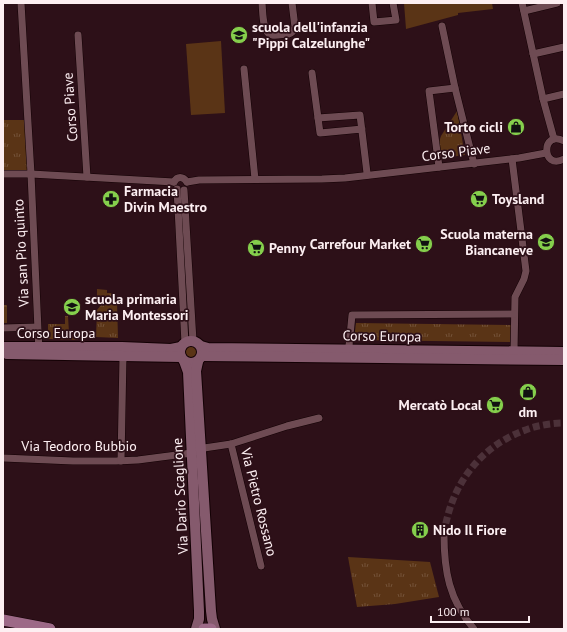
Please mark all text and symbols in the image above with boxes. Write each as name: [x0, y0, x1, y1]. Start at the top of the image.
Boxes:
place label: scuola dell'infanzia "Pippi Calzelunghe": [252, 18, 370, 52]
school or university icon: scuola dell'infanzia "Pippi Calzelunghe": [229, 25, 249, 45]
street label: Corso Piave: [59, 72, 81, 142]
shop icon: Torto cicli: [506, 117, 526, 137]
place label: Torto cicli: [444, 118, 503, 136]
street label: Corso Piave: [421, 139, 491, 165]
place label: Farmacia Divin Maestro: [124, 182, 207, 216]
pharmacy icon: Farmacia Divin Maestro: [101, 189, 121, 209]
supermarket icon: Toysland: [469, 189, 489, 209]
place label: Toysland: [492, 190, 544, 208]
street label: Via san Pio quinto: [9, 199, 33, 308]
place label: Scuola materna Biancaneve: [440, 225, 533, 259]
school or university icon: Scuola materna Biancaneve: [536, 232, 556, 252]
supermarket icon: Carrefour Market: [414, 234, 434, 254]
place label: Carrefour Market: [310, 235, 411, 253]
supermarket icon: Penny: [246, 238, 266, 258]
place label: Penny: [269, 239, 306, 257]
place label: scuola primaria Maria Montessori: [85, 290, 189, 324]
school or university icon: scuola primaria Maria Montessori: [62, 297, 82, 317]
street label: Corso Europa: [17, 324, 95, 342]
street label: Corso Europa: [342, 326, 422, 346]
shop icon: dm: [518, 382, 538, 402]
supermarket icon: Mercatò Local: [485, 395, 505, 415]
place label: Mercatò Local: [399, 396, 483, 414]
place label: dm: [519, 403, 537, 421]
street label: Via Teodoro Bubbio: [20, 437, 137, 455]
street label: Via Dario Scaglione: [168, 437, 192, 556]
street label: Via Pietro Rossano: [237, 445, 281, 558]
building icon: Nido Il Fiore: [410, 520, 430, 540]
place label: Nido Il Fiore: [433, 521, 507, 539]
scale bar: [431, 598, 529, 624]
text: 100 m: [437, 604, 470, 619]

